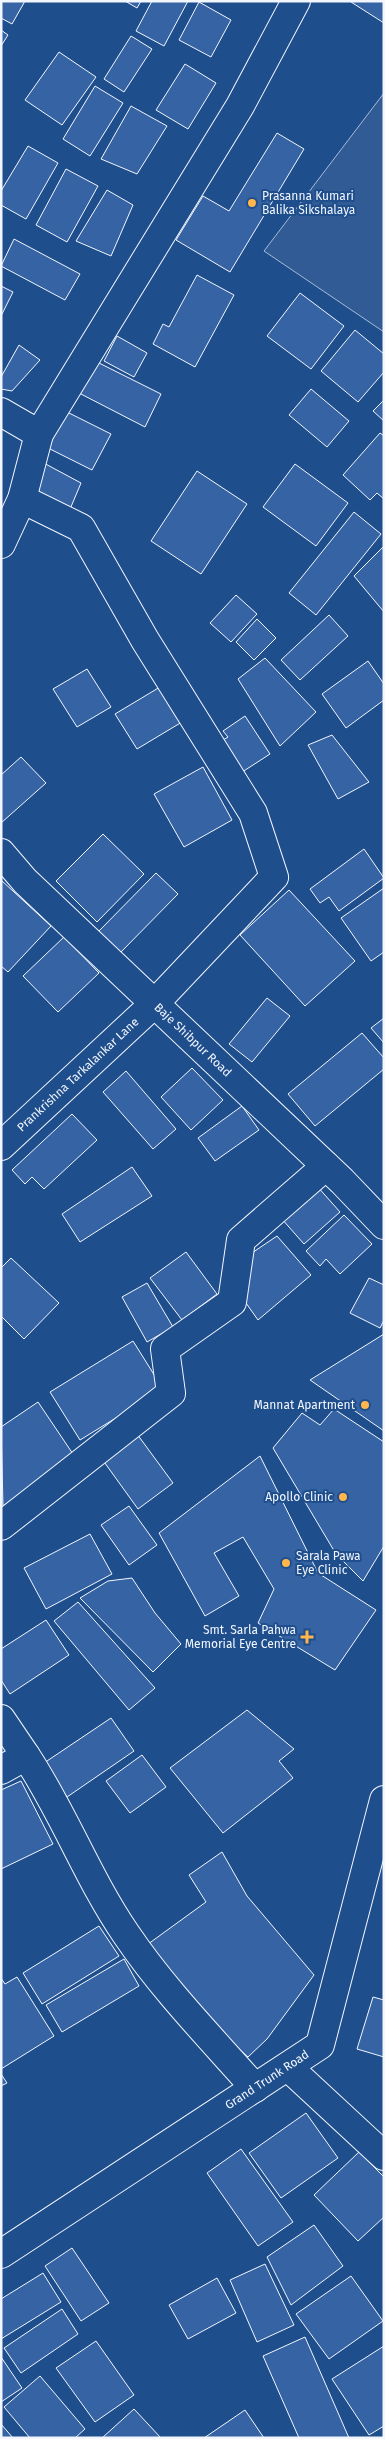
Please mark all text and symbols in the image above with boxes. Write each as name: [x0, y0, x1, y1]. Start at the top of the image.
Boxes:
place label: Prasanna Kumari Balika Sikshalaya: [262, 189, 355, 217]
marker: Prasanna Kumari Balika Sikshalaya: [246, 197, 258, 209]
street label: Baje Shibpur Road: [152, 1000, 234, 1080]
street label: Prankrishna Tarkalankar Lane: [14, 1015, 142, 1134]
place label: Mannat Apartment: [253, 1398, 356, 1412]
marker: Mannat Apartment: [359, 1399, 371, 1411]
place label: Apollo Clinic: [265, 1490, 333, 1504]
marker: Apollo Clinic: [337, 1491, 349, 1503]
place label: Sarala Pawa Eye Clinic: [296, 1549, 361, 1577]
marker: Sarala Pawa Eye Clinic: [280, 1557, 292, 1569]
place label: Smt. Sarla Pahwa Memorial Eye Centre: [185, 1623, 296, 1651]
marker: Smt. Sarla Pahwa Memorial Eye Centre: [300, 1630, 314, 1644]
street label: Grand Trunk Road: [222, 2047, 312, 2112]

